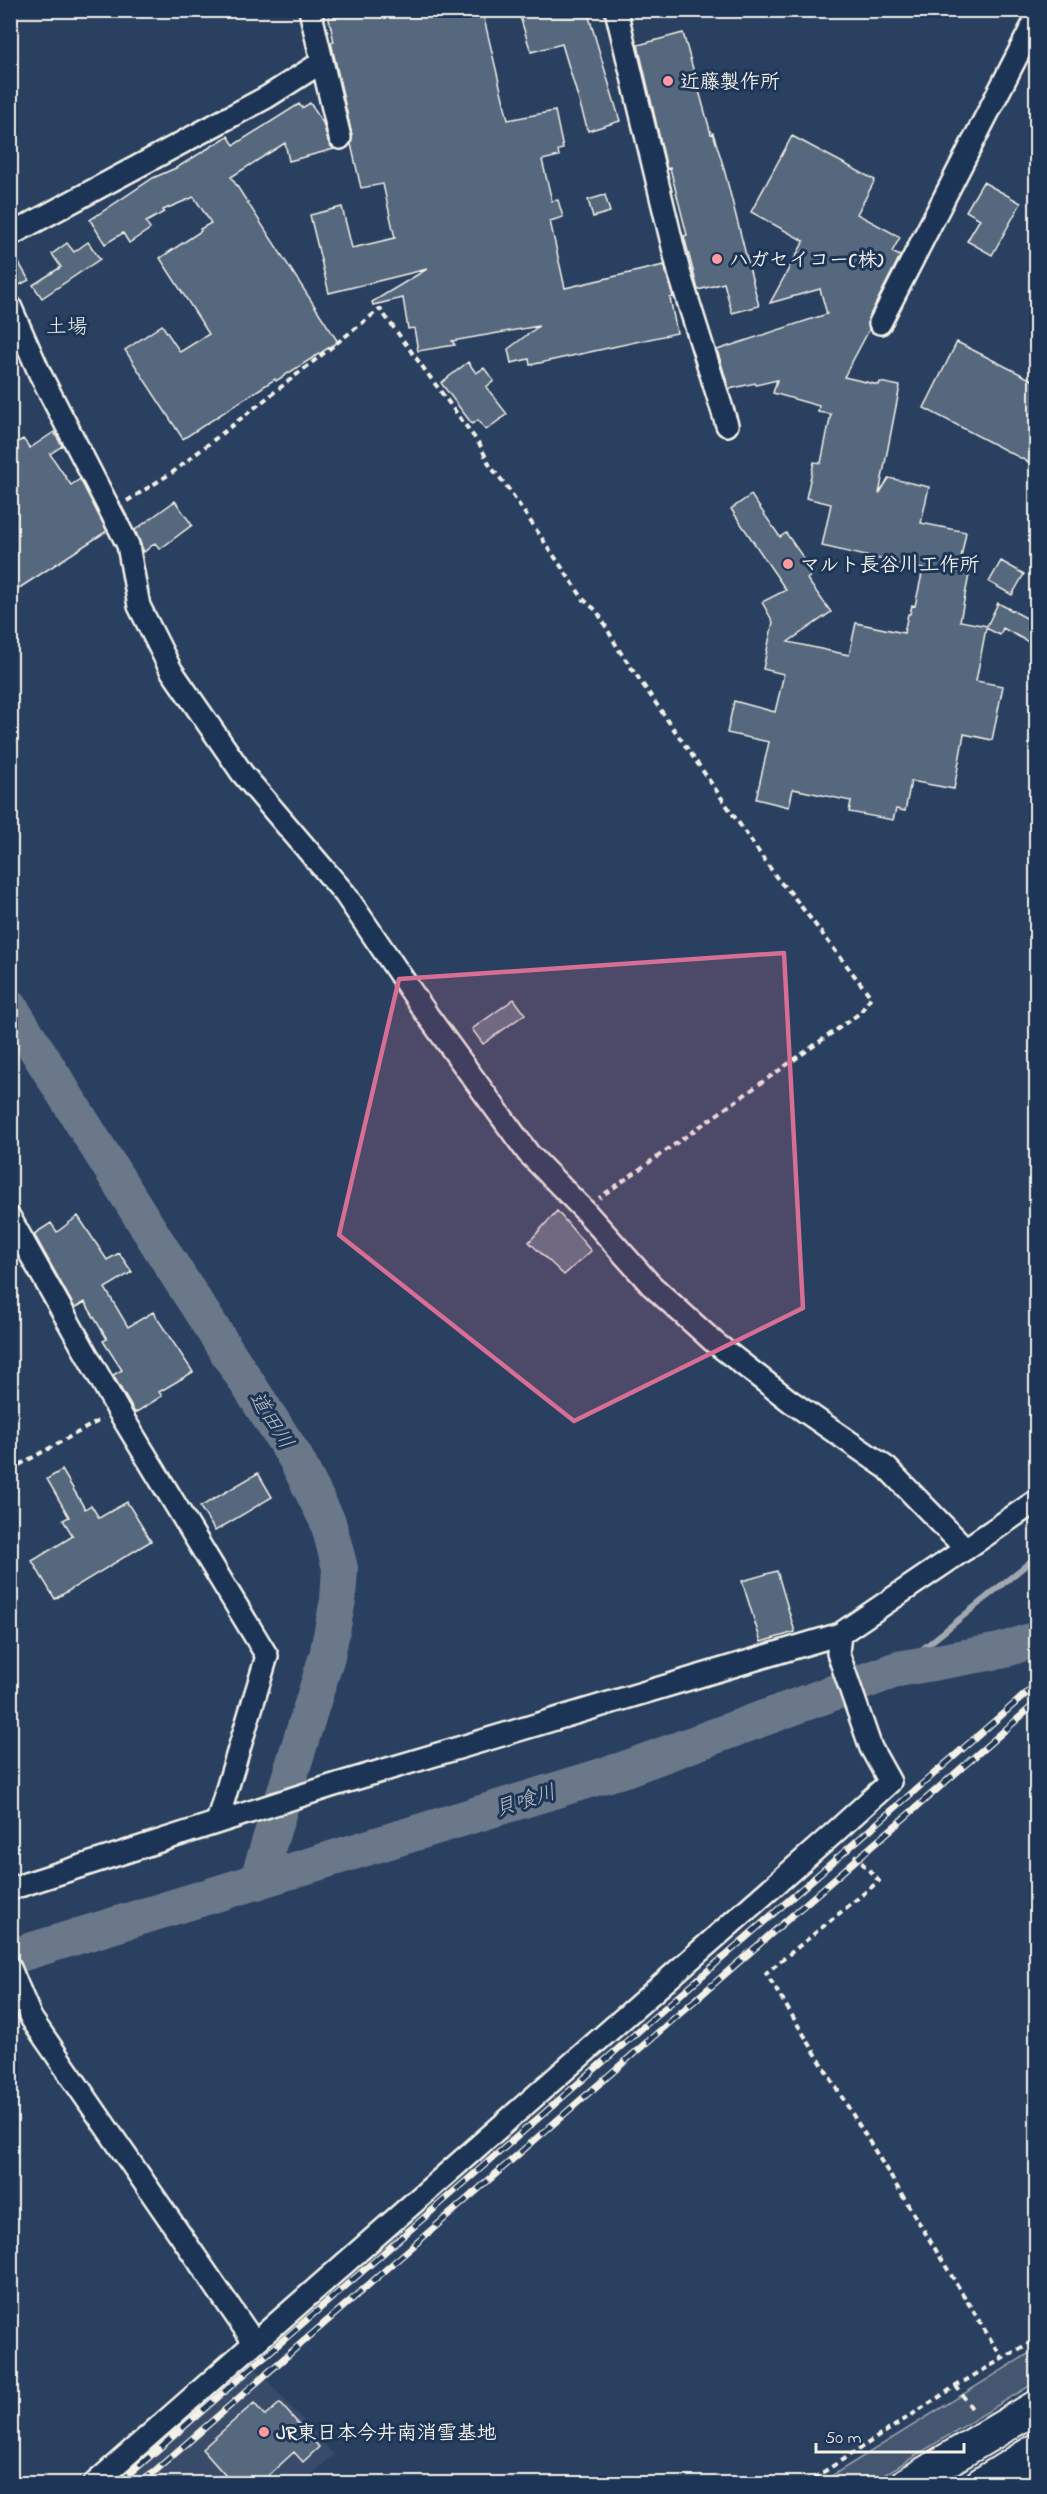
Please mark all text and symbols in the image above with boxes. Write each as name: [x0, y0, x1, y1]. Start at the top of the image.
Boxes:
place label: 近藤製作所: [680, 69, 780, 98]
marker: 近藤製作所: [661, 74, 675, 88]
place label: ハガセイコー(株): [729, 247, 883, 276]
marker: ハガセイコー(株): [710, 252, 724, 266]
district label: 土場: [46, 313, 88, 343]
place label: マルト長谷川工作所: [800, 552, 980, 581]
marker: マルト長谷川工作所: [781, 557, 795, 571]
water label: 道田川: [241, 1386, 300, 1456]
water label: 貝喰川: [491, 1778, 560, 1825]
scale bar: [816, 2416, 964, 2454]
place label: JR東日本今井南消雪基地: [276, 2420, 497, 2449]
marker: JR東日本今井南消雪基地: [257, 2425, 271, 2439]
text: 50 m: [825, 2426, 862, 2452]

